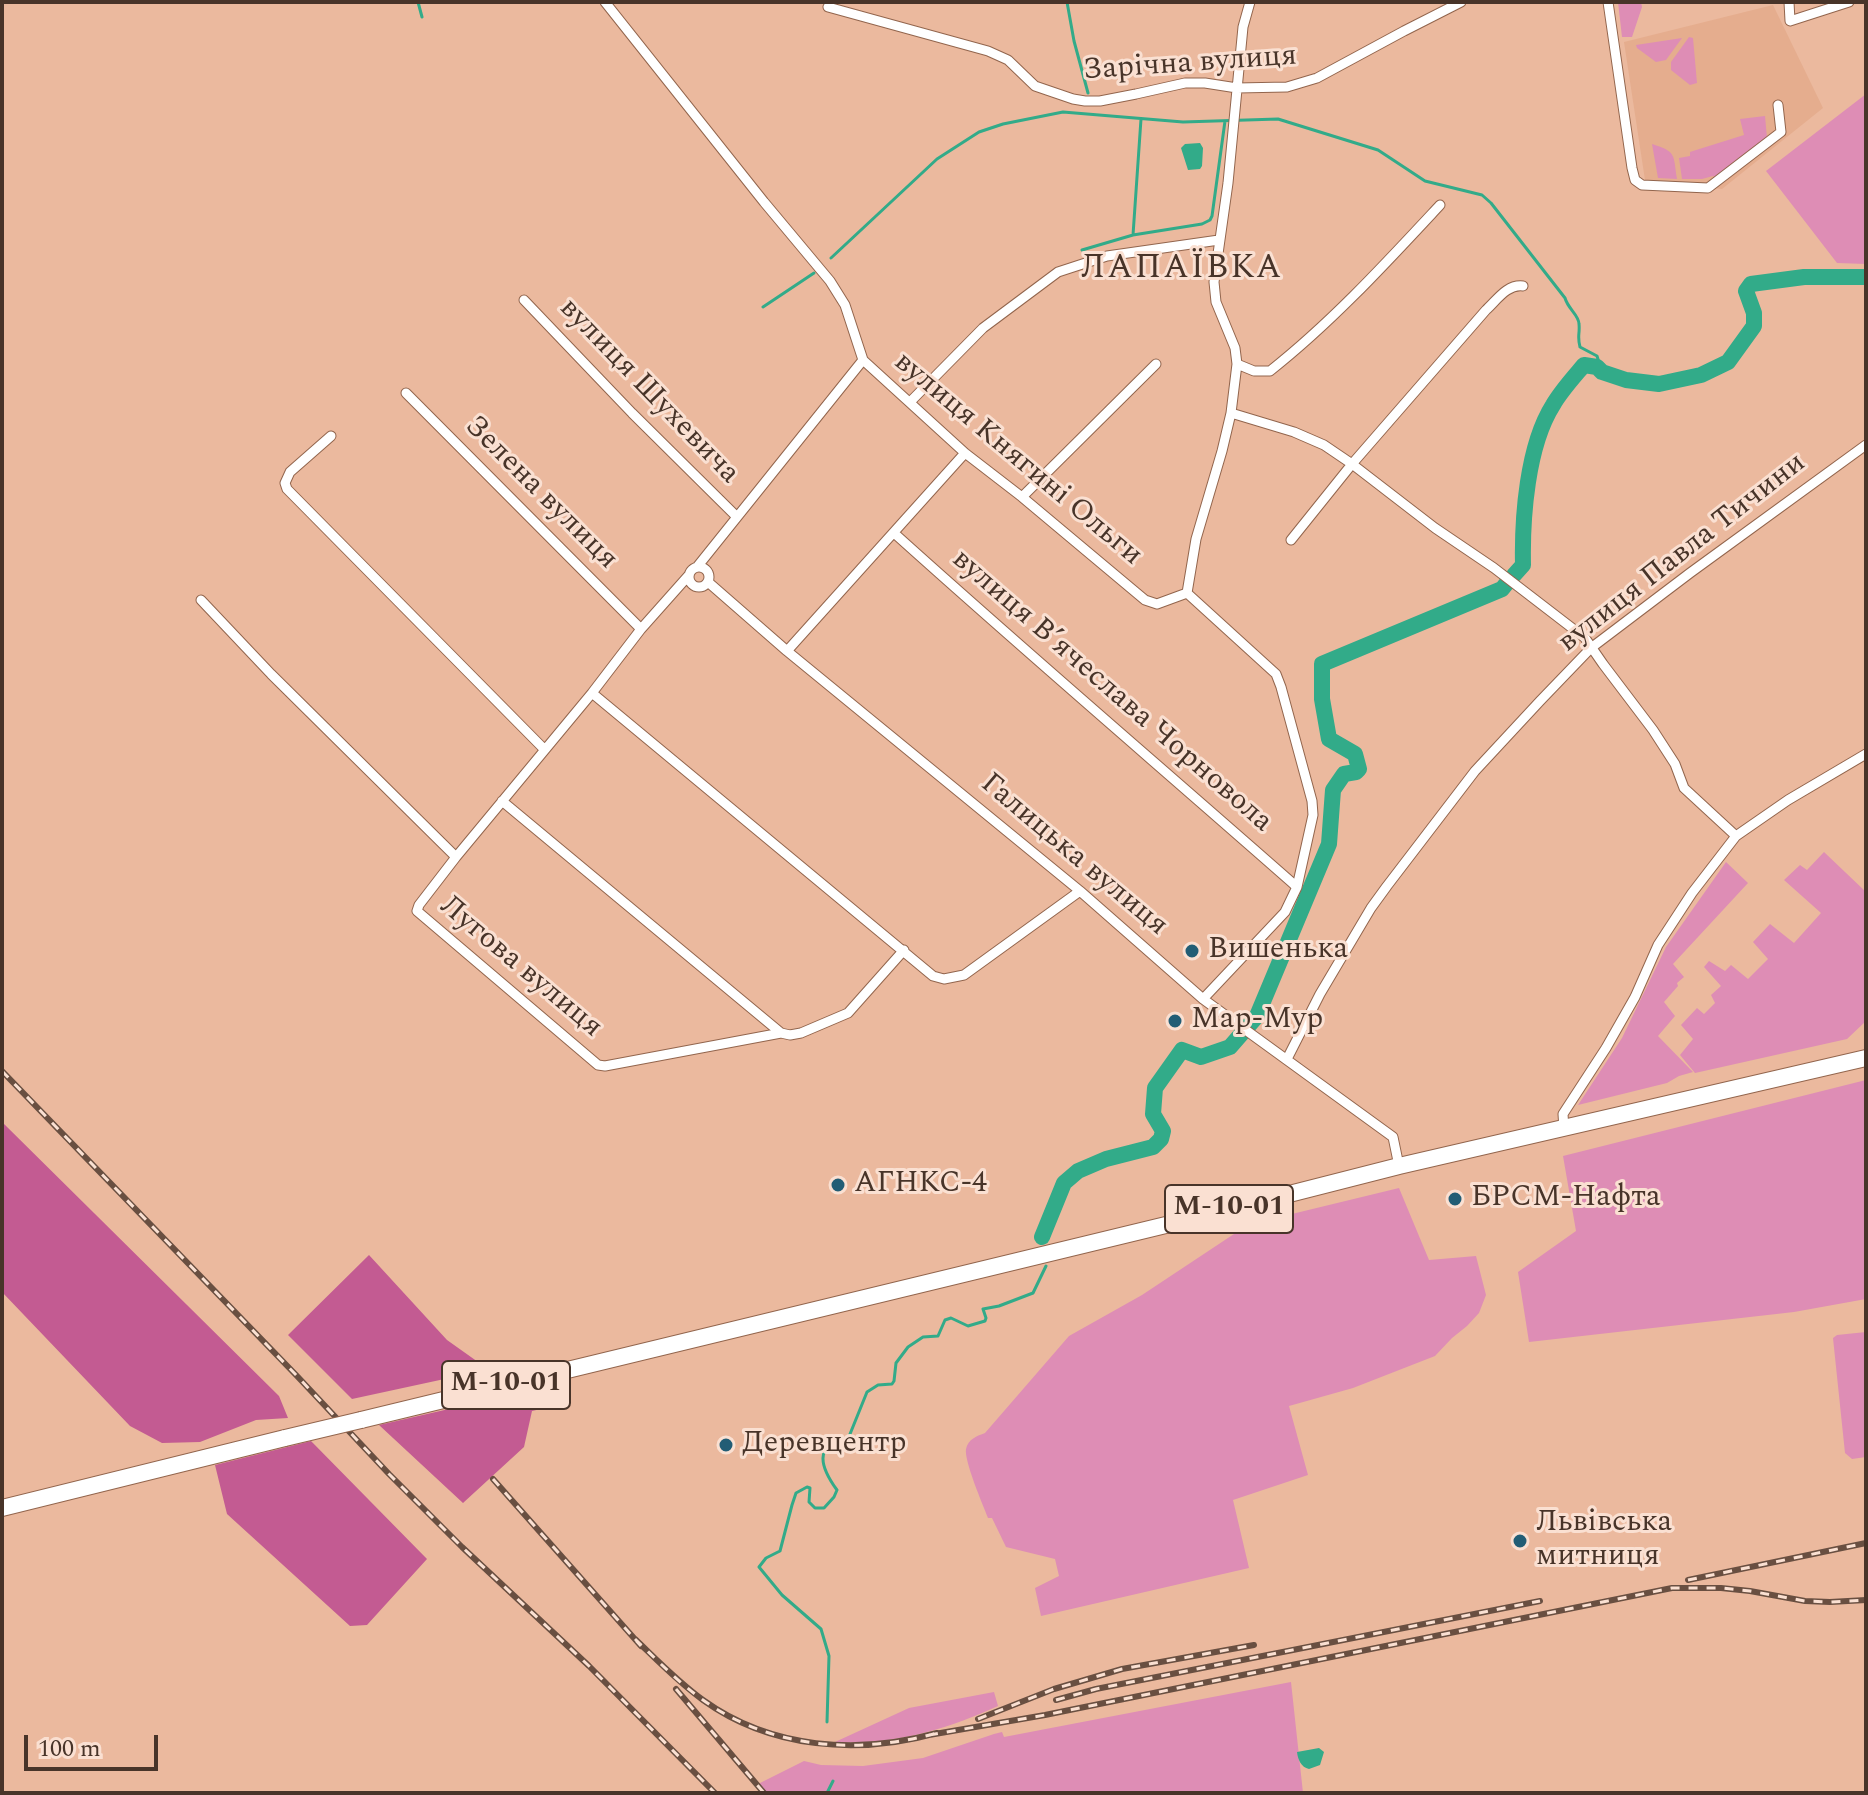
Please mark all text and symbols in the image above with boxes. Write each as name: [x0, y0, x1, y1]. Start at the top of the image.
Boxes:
street label: Зарічна вулиця: [1082, 40, 1298, 90]
district label: ЛАПАЇВКА: [1081, 250, 1283, 290]
street label: вулиця Шухевича: [550, 292, 746, 492]
street label: вулиця Княгині Ольги: [885, 345, 1149, 575]
street label: Зелена вулиця: [456, 410, 624, 578]
street label: вулиця Павла Тичини: [1552, 446, 1814, 662]
street label: вулиця Вʼячеслава Чорновола: [943, 543, 1279, 841]
street label: Галицька вулиця: [972, 767, 1174, 945]
street label: Лугова вулиця: [431, 889, 609, 1047]
place label: Вишенька: [1208, 933, 1348, 969]
marker: Вишенька: [1183, 942, 1201, 960]
place label: Мар-Мур: [1191, 1003, 1323, 1039]
marker: Мар-Мур: [1166, 1012, 1184, 1030]
place label: АГНКС-4: [854, 1167, 987, 1203]
marker: АГНКС-4: [829, 1176, 847, 1194]
place label: БРСМ-Нафта: [1471, 1181, 1661, 1217]
road number: М-10-01: [1165, 1185, 1293, 1233]
marker: БРСМ-Нафта: [1446, 1190, 1464, 1208]
road number: М-10-01: [442, 1361, 570, 1409]
place label: Деревцентр: [742, 1427, 907, 1463]
marker: Деревцентр: [717, 1436, 735, 1454]
place label: Львівська митниця: [1536, 1506, 1672, 1576]
marker: Львівська митниця: [1511, 1532, 1529, 1550]
scale bar: [28, 1719, 162, 1769]
text: 100 m: [38, 1731, 101, 1767]

